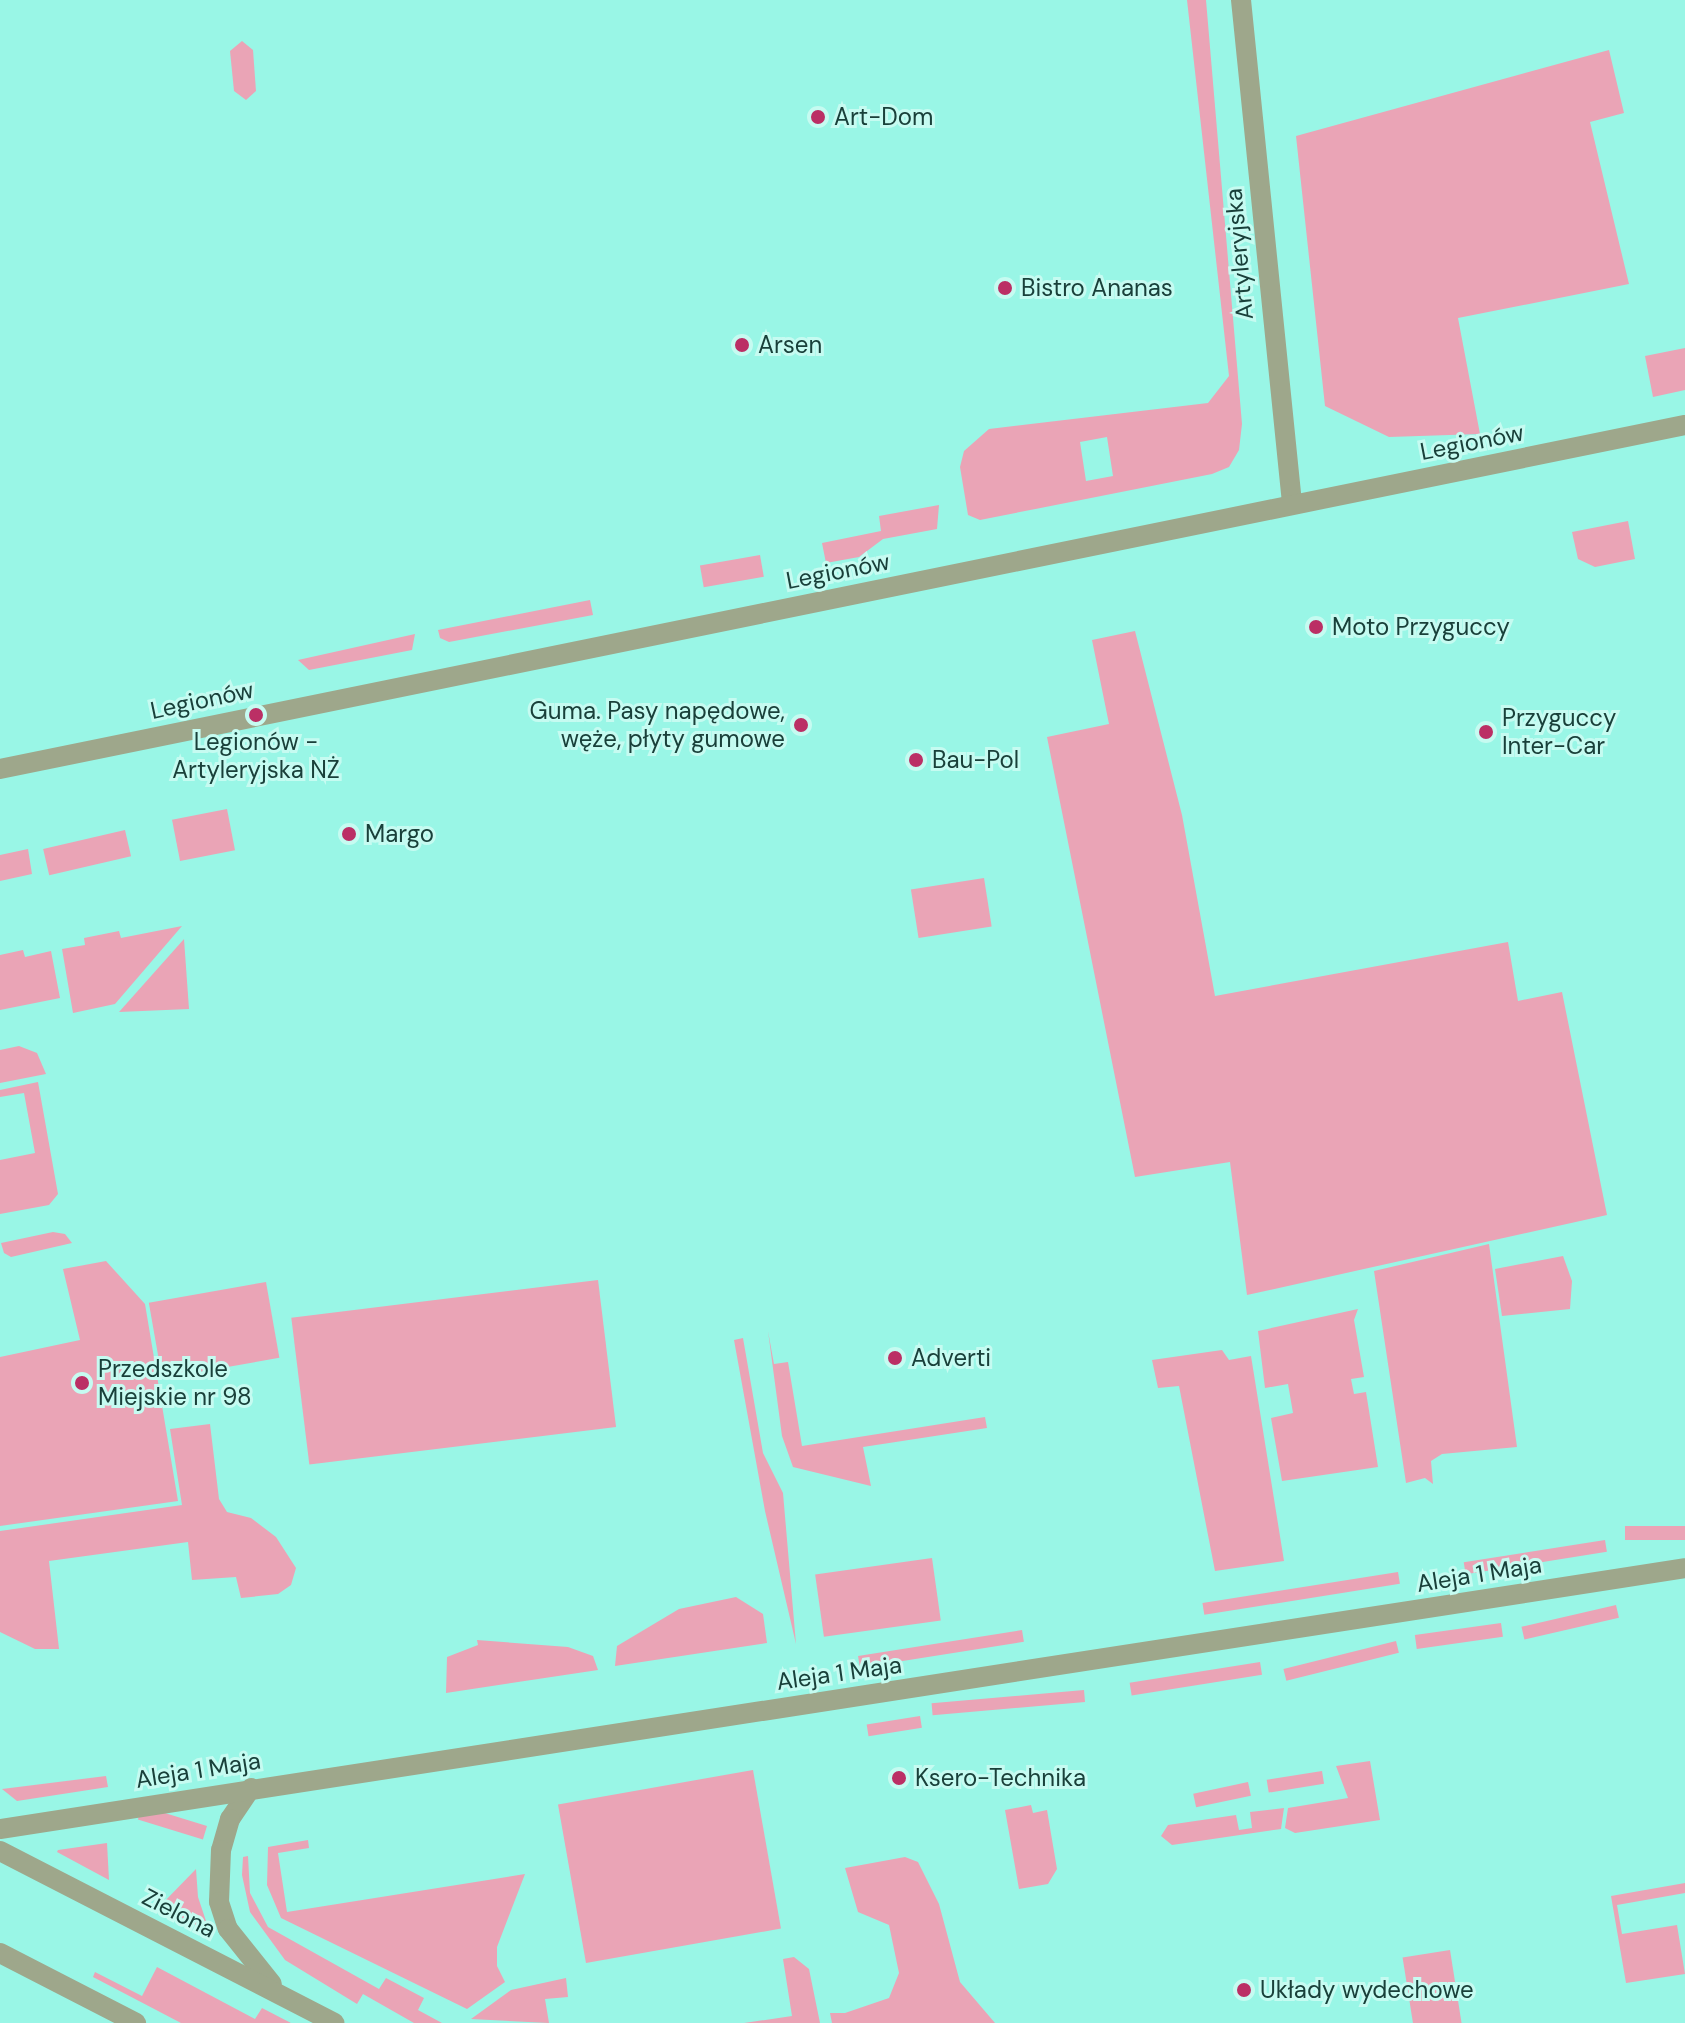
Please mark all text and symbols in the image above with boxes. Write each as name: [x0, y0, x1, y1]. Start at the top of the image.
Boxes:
place label: Art-Dom: [834, 103, 933, 131]
marker: Art-Dom: [809, 108, 827, 126]
street label: Artyleryjska: [1219, 187, 1259, 321]
place label: Bistro Ananas: [1021, 274, 1173, 302]
marker: Bistro Ananas: [996, 279, 1014, 297]
place label: Arsen: [758, 331, 822, 359]
marker: Arsen: [733, 336, 751, 354]
street label: Legionów: [1418, 418, 1526, 466]
street label: Legionów: [784, 547, 892, 595]
place label: Moto Przyguccy: [1332, 613, 1510, 641]
marker: Moto Przyguccy: [1307, 618, 1325, 636]
street label: Legionów: [148, 675, 256, 725]
place label: Guma. Pasy napędowe, węże, płyty gumowe: [530, 697, 785, 753]
place label: Przyguccy Inter-Car: [1502, 704, 1616, 760]
marker: Legionów - Artyleryjska NŻ: [247, 706, 265, 724]
marker: Guma. Pasy napędowe, węże, płyty gumowe: [792, 716, 810, 734]
marker: Przyguccy Inter-Car: [1477, 723, 1495, 741]
place label: Legionów - Artyleryjska NŻ: [172, 728, 340, 784]
place label: Bau-Pol: [932, 746, 1019, 774]
marker: Bau-Pol: [907, 751, 925, 769]
place label: Margo: [365, 820, 434, 848]
marker: Margo: [340, 825, 358, 843]
place label: Adverti: [911, 1344, 991, 1372]
marker: Adverti: [886, 1349, 904, 1367]
place label: Przedszkole Miejskie nr 98: [98, 1355, 252, 1411]
marker: Przedszkole Miejskie nr 98: [73, 1374, 91, 1392]
street label: Aleja 1 Maja: [1414, 1550, 1544, 1598]
street label: Aleja 1 Maja: [775, 1650, 903, 1696]
street label: Aleja 1 Maja: [133, 1746, 263, 1794]
place label: Ksero-Technika: [915, 1764, 1086, 1792]
marker: Ksero-Technika: [890, 1769, 908, 1787]
street label: Zielona: [137, 1882, 221, 1944]
place label: Układy wydechowe: [1260, 1976, 1474, 2004]
marker: Układy wydechowe: [1235, 1981, 1253, 1999]

